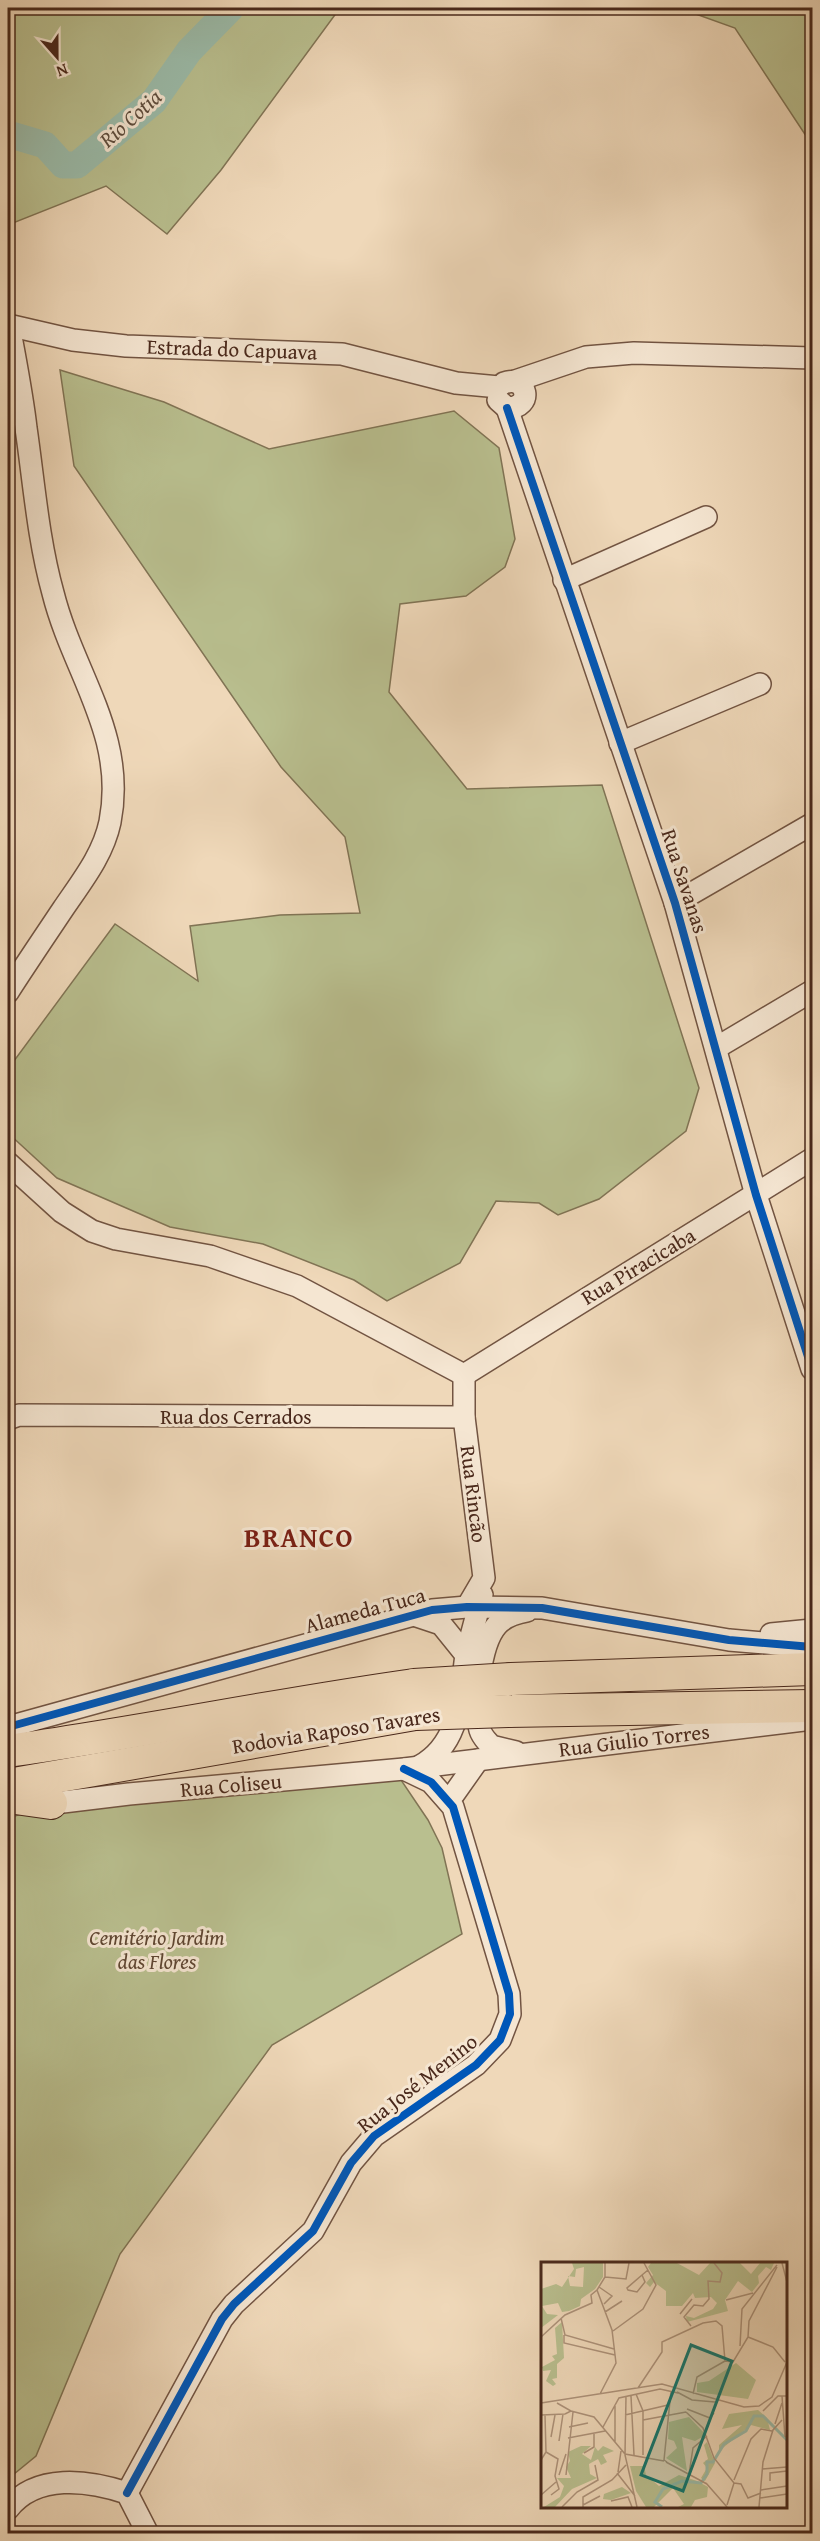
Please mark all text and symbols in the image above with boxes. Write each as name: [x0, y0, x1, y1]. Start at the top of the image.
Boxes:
north arrow: [27, 27, 87, 87]
text: N: [53, 58, 72, 84]
water label: Rio Cotia: [91, 81, 168, 155]
street label: Estrada do Capuava: [146, 331, 318, 367]
street label: Rua Savanas: [654, 825, 716, 937]
street label: Rua Piracicaba: [575, 1220, 701, 1312]
street label: Rua dos Cerrados: [160, 1401, 312, 1432]
street label: Rua Rincão: [453, 1444, 495, 1544]
district label: BRANCO: [244, 1517, 354, 1557]
street label: Alameda Tuca: [301, 1579, 429, 1641]
street label: Rodovia Raposo Tavares: [230, 1698, 442, 1762]
street label: Rua Giulio Torres: [557, 1715, 711, 1765]
street label: Rua Coliseu: [179, 1765, 284, 1805]
park label: Cemitério Jardim das Flores: [89, 1922, 225, 1977]
street label: Rua José Menino: [350, 2026, 484, 2140]
inset map: [541, 2262, 787, 2508]

